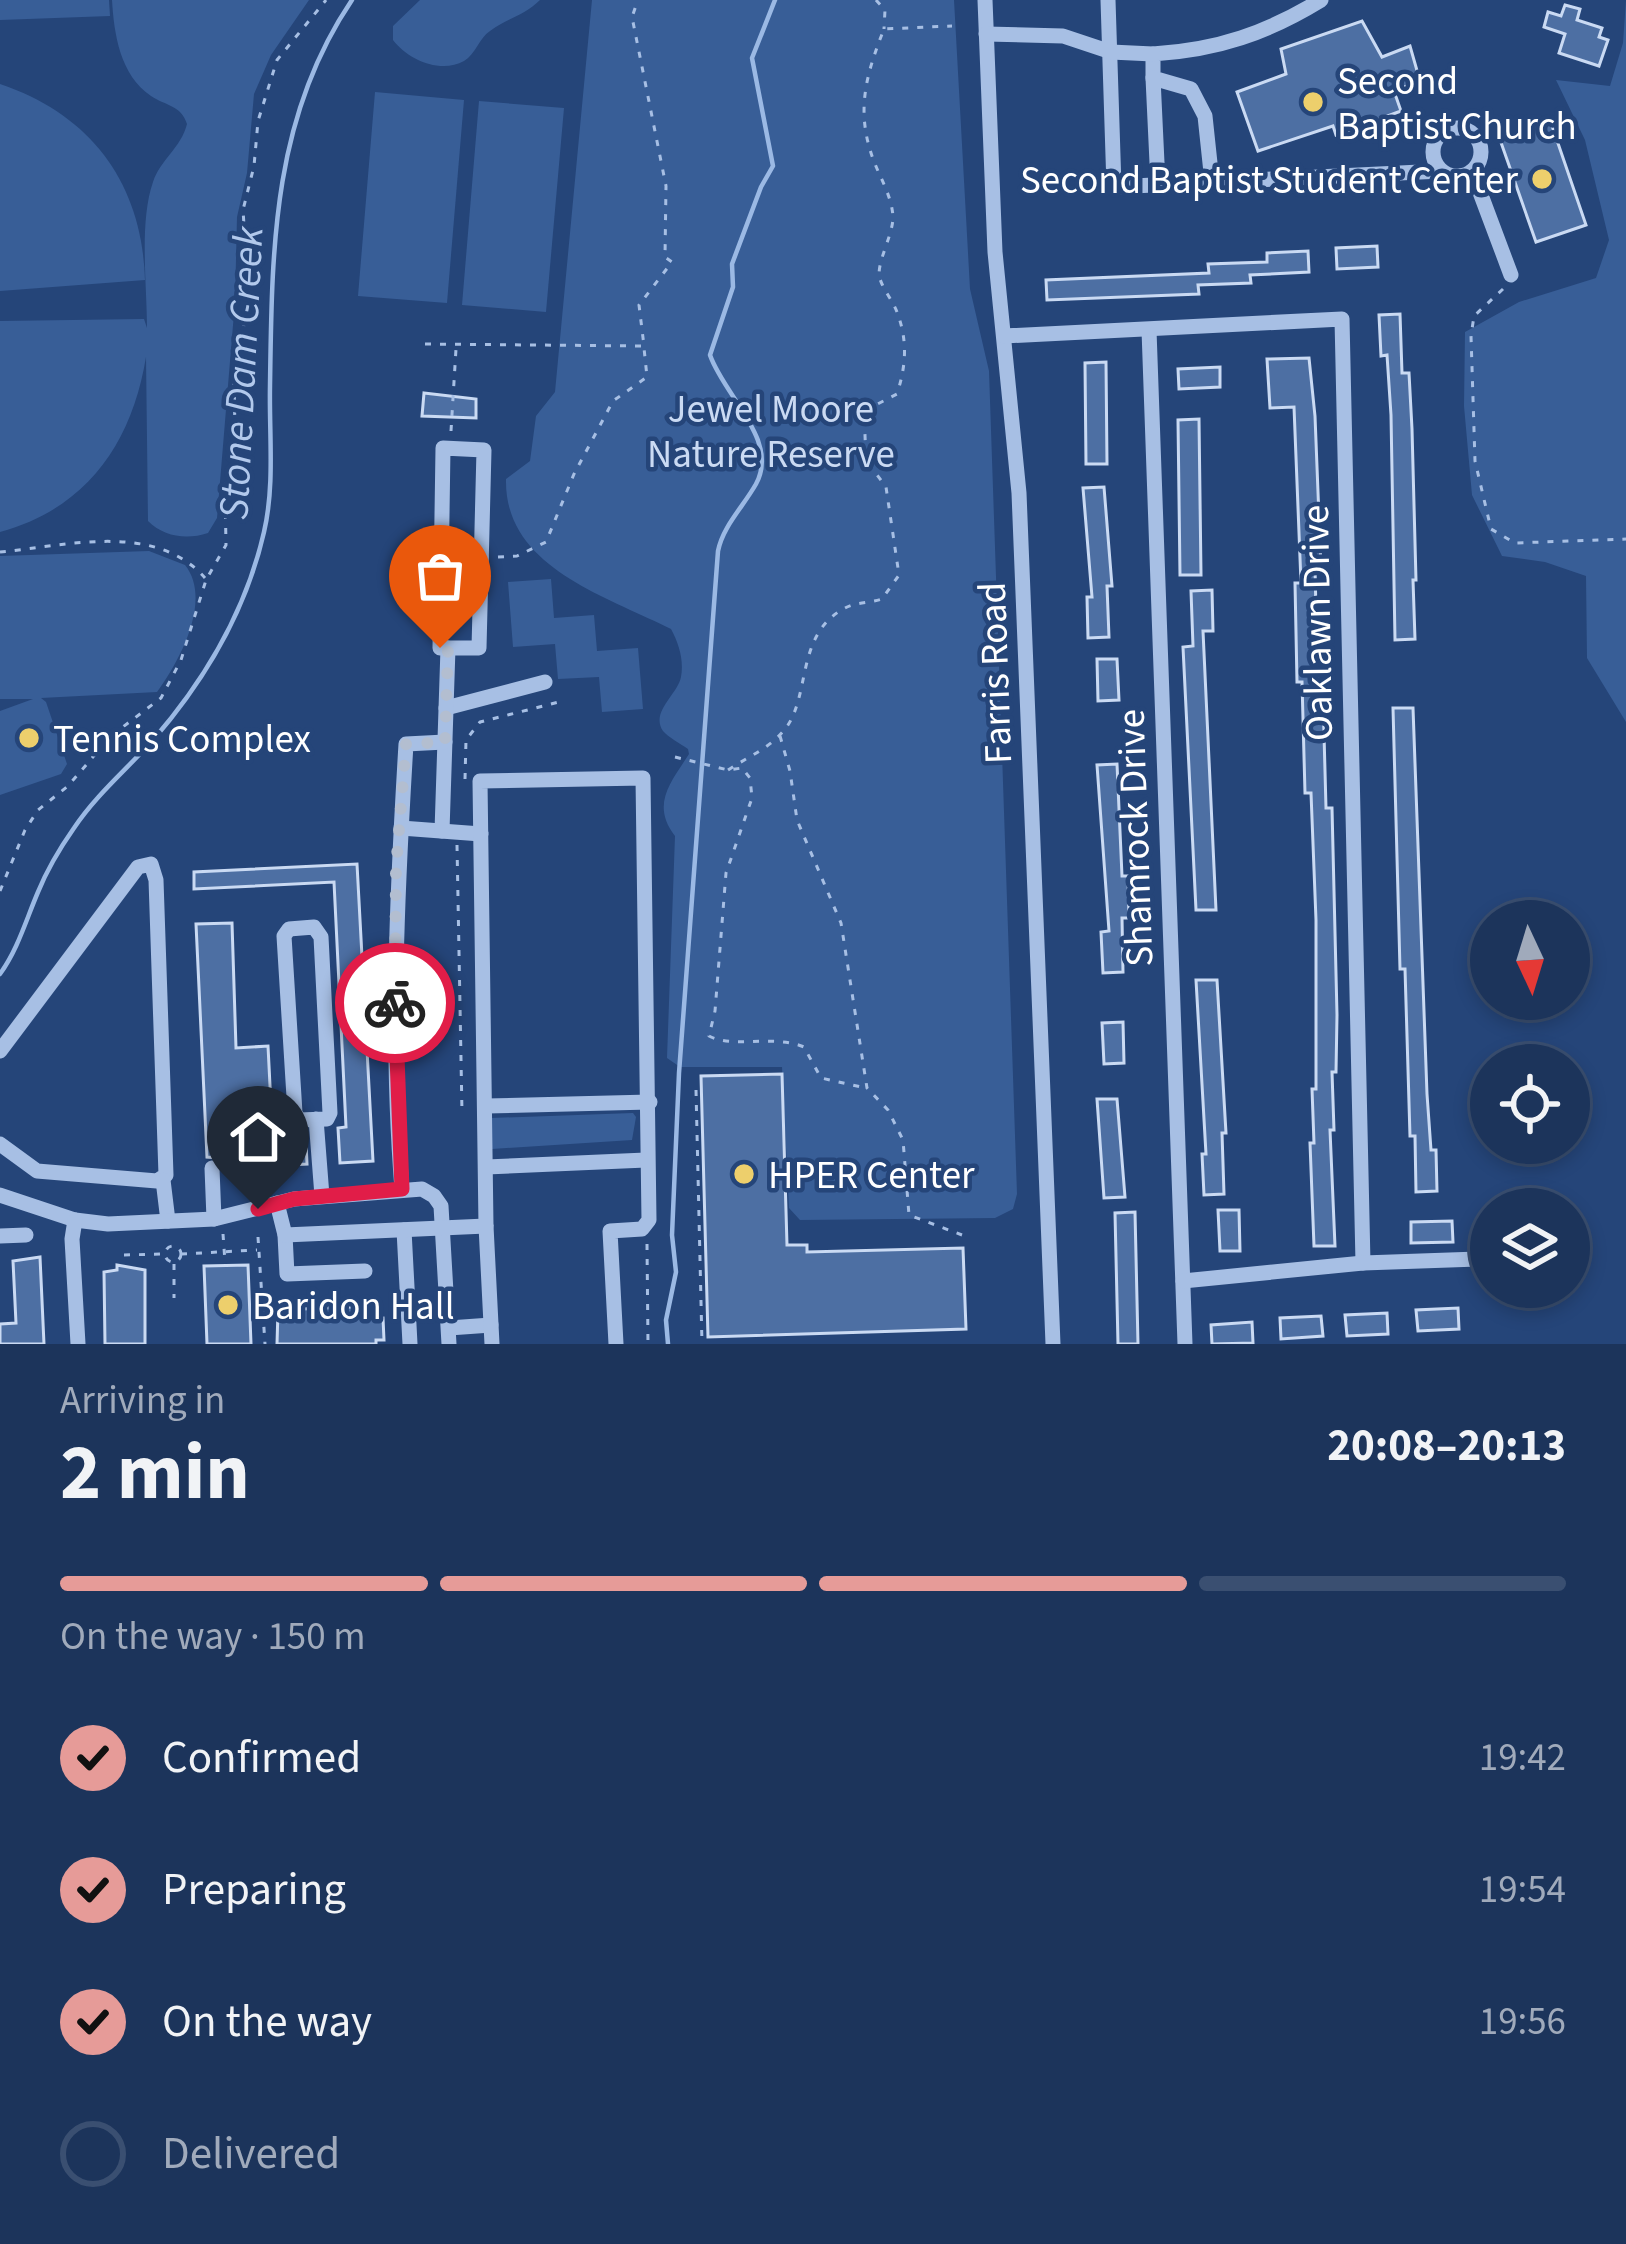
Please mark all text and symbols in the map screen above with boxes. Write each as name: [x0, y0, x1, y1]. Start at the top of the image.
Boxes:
place label: Second Baptist Church: [1337, 54, 1577, 155]
marker: Second Baptist Church: [1300, 89, 1326, 115]
place label: Second Baptist Student Center: [1020, 153, 1518, 209]
marker: Second Baptist Student Center: [1529, 166, 1555, 192]
water label: Stone Dam Creek: [204, 224, 280, 521]
park label: Jewel Moore Nature Reserve: [647, 382, 895, 483]
street label: Oaklawn Drive: [1288, 504, 1348, 742]
pin: [389, 525, 491, 648]
icon: bag: [407, 543, 473, 609]
street label: Farris Road: [965, 581, 1027, 765]
street label: Shamrock Drive: [1104, 708, 1168, 968]
place label: Tennis Complex: [53, 712, 311, 768]
marker: Tennis Complex: [16, 725, 42, 751]
north arrow: [1470, 900, 1590, 1020]
map controls: [1470, 900, 1590, 1308]
courier: [335, 943, 455, 1063]
icon: bike: [362, 970, 428, 1036]
button: locate: [1470, 1044, 1590, 1164]
pin: [207, 1086, 309, 1209]
icon: home: [225, 1104, 291, 1170]
place label: HPER Center: [768, 1148, 975, 1204]
marker: HPER Center: [731, 1161, 757, 1187]
button: layers: [1470, 1188, 1590, 1308]
place label: Baridon Hall: [252, 1279, 455, 1335]
marker: Baridon Hall: [215, 1292, 241, 1318]
text: Arriving in: [60, 1373, 225, 1429]
text: 20:08–20:13: [1327, 1414, 1566, 1478]
text: 2 min: [60, 1418, 250, 1529]
text: On the way · 150 m: [60, 1609, 366, 1665]
icon: check: [60, 1725, 126, 1791]
text: Confirmed: [162, 1726, 361, 1790]
text: 19:42: [1479, 1730, 1566, 1786]
icon: check: [60, 1857, 126, 1923]
text: Preparing: [162, 1858, 346, 1922]
text: 19:54: [1479, 1862, 1566, 1918]
icon: check: [60, 1989, 126, 2055]
text: On the way: [162, 1990, 372, 2054]
text: 19:56: [1479, 1994, 1566, 2050]
text: Delivered: [162, 2122, 340, 2186]

